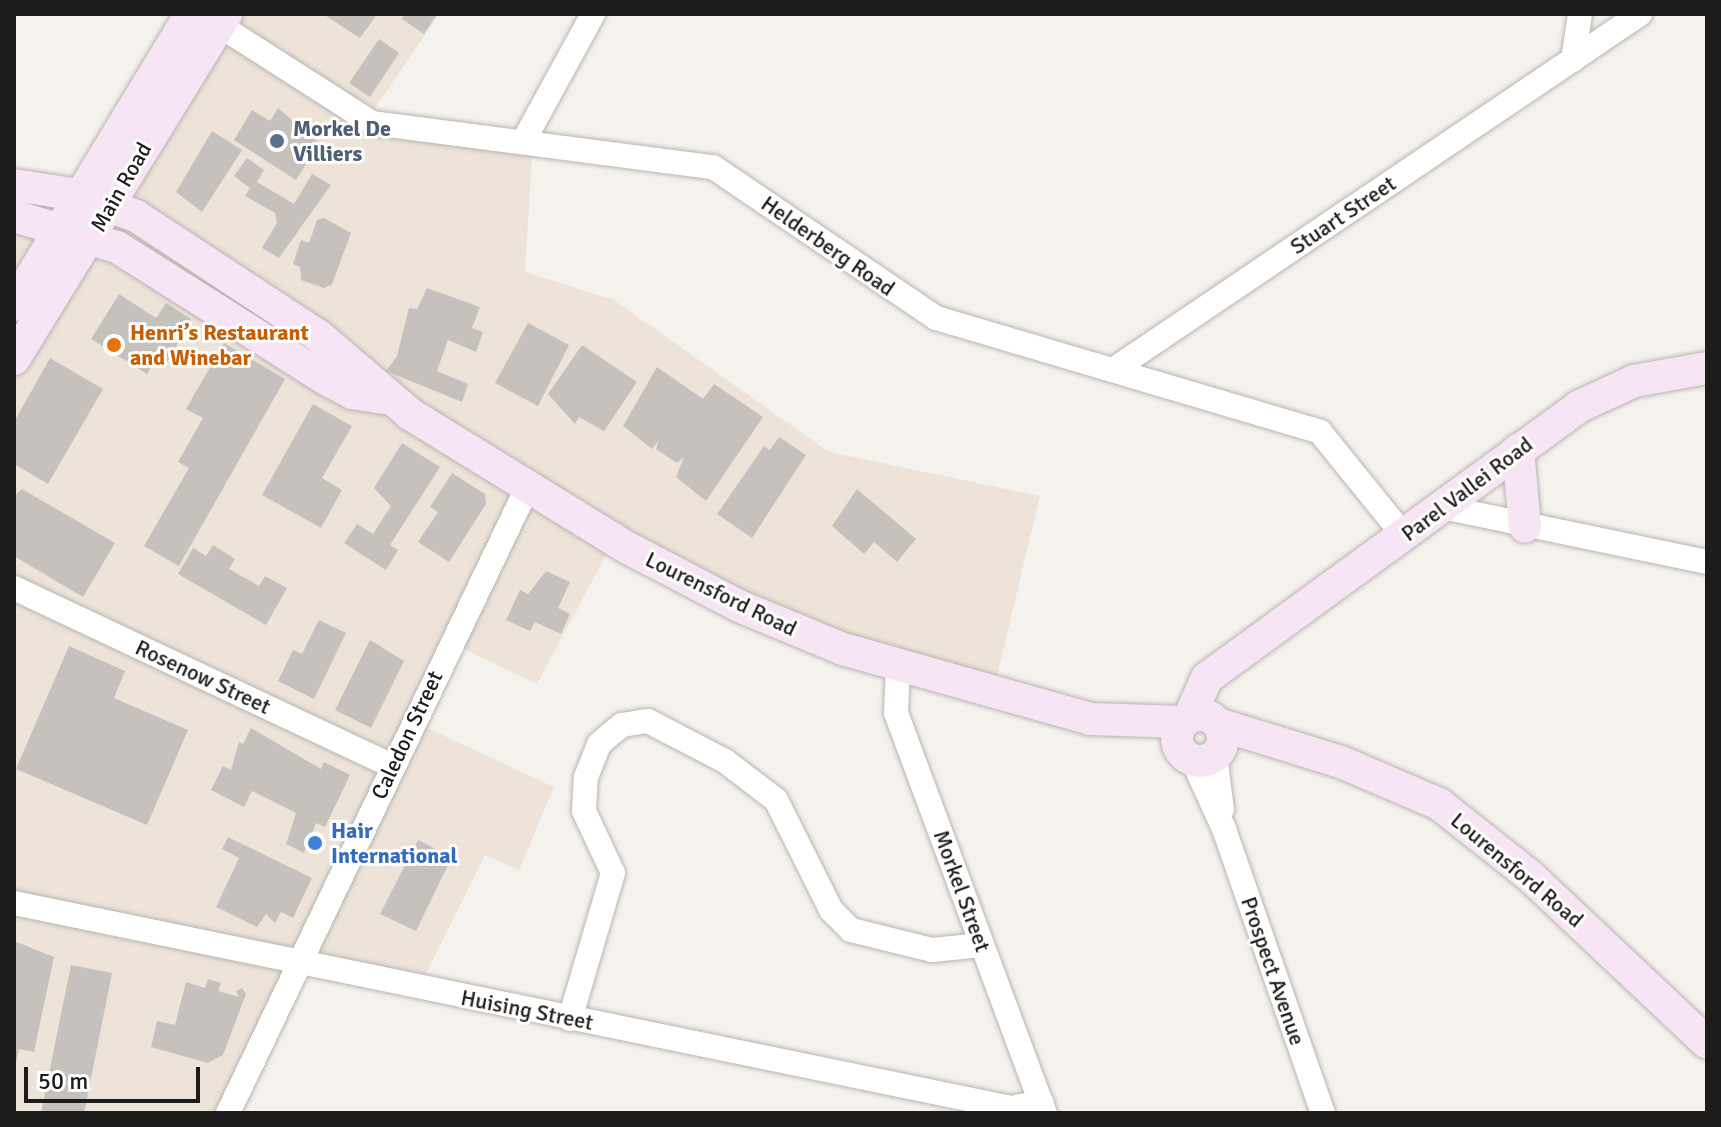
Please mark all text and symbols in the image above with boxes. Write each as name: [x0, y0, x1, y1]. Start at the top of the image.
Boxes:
place label: Morkel De Villiers: [293, 115, 391, 166]
marker: Morkel De Villiers: [268, 132, 286, 150]
street label: Main Road: [85, 138, 157, 236]
street label: Stuart Street: [1285, 170, 1401, 260]
street label: Helderberg Road: [756, 190, 900, 302]
place label: Henri’s Restaurant and Winebar: [130, 319, 309, 370]
marker: Henri’s Restaurant and Winebar: [105, 336, 123, 354]
street label: Parel Vallei Road: [1396, 431, 1538, 547]
street label: Lourensford Road: [641, 546, 801, 642]
street label: Rosenow Street: [131, 634, 275, 720]
street label: Caledon Street: [366, 667, 448, 803]
street label: Lourensford Road: [1445, 807, 1589, 933]
place label: Hair International: [331, 817, 457, 868]
street label: Morkel Street: [928, 827, 996, 955]
marker: Hair International: [306, 834, 324, 852]
street label: Prospect Avenue: [1235, 893, 1311, 1049]
street label: Huising Street: [459, 984, 595, 1036]
scale bar: [28, 1051, 204, 1101]
text: 50 m: [38, 1066, 88, 1096]

